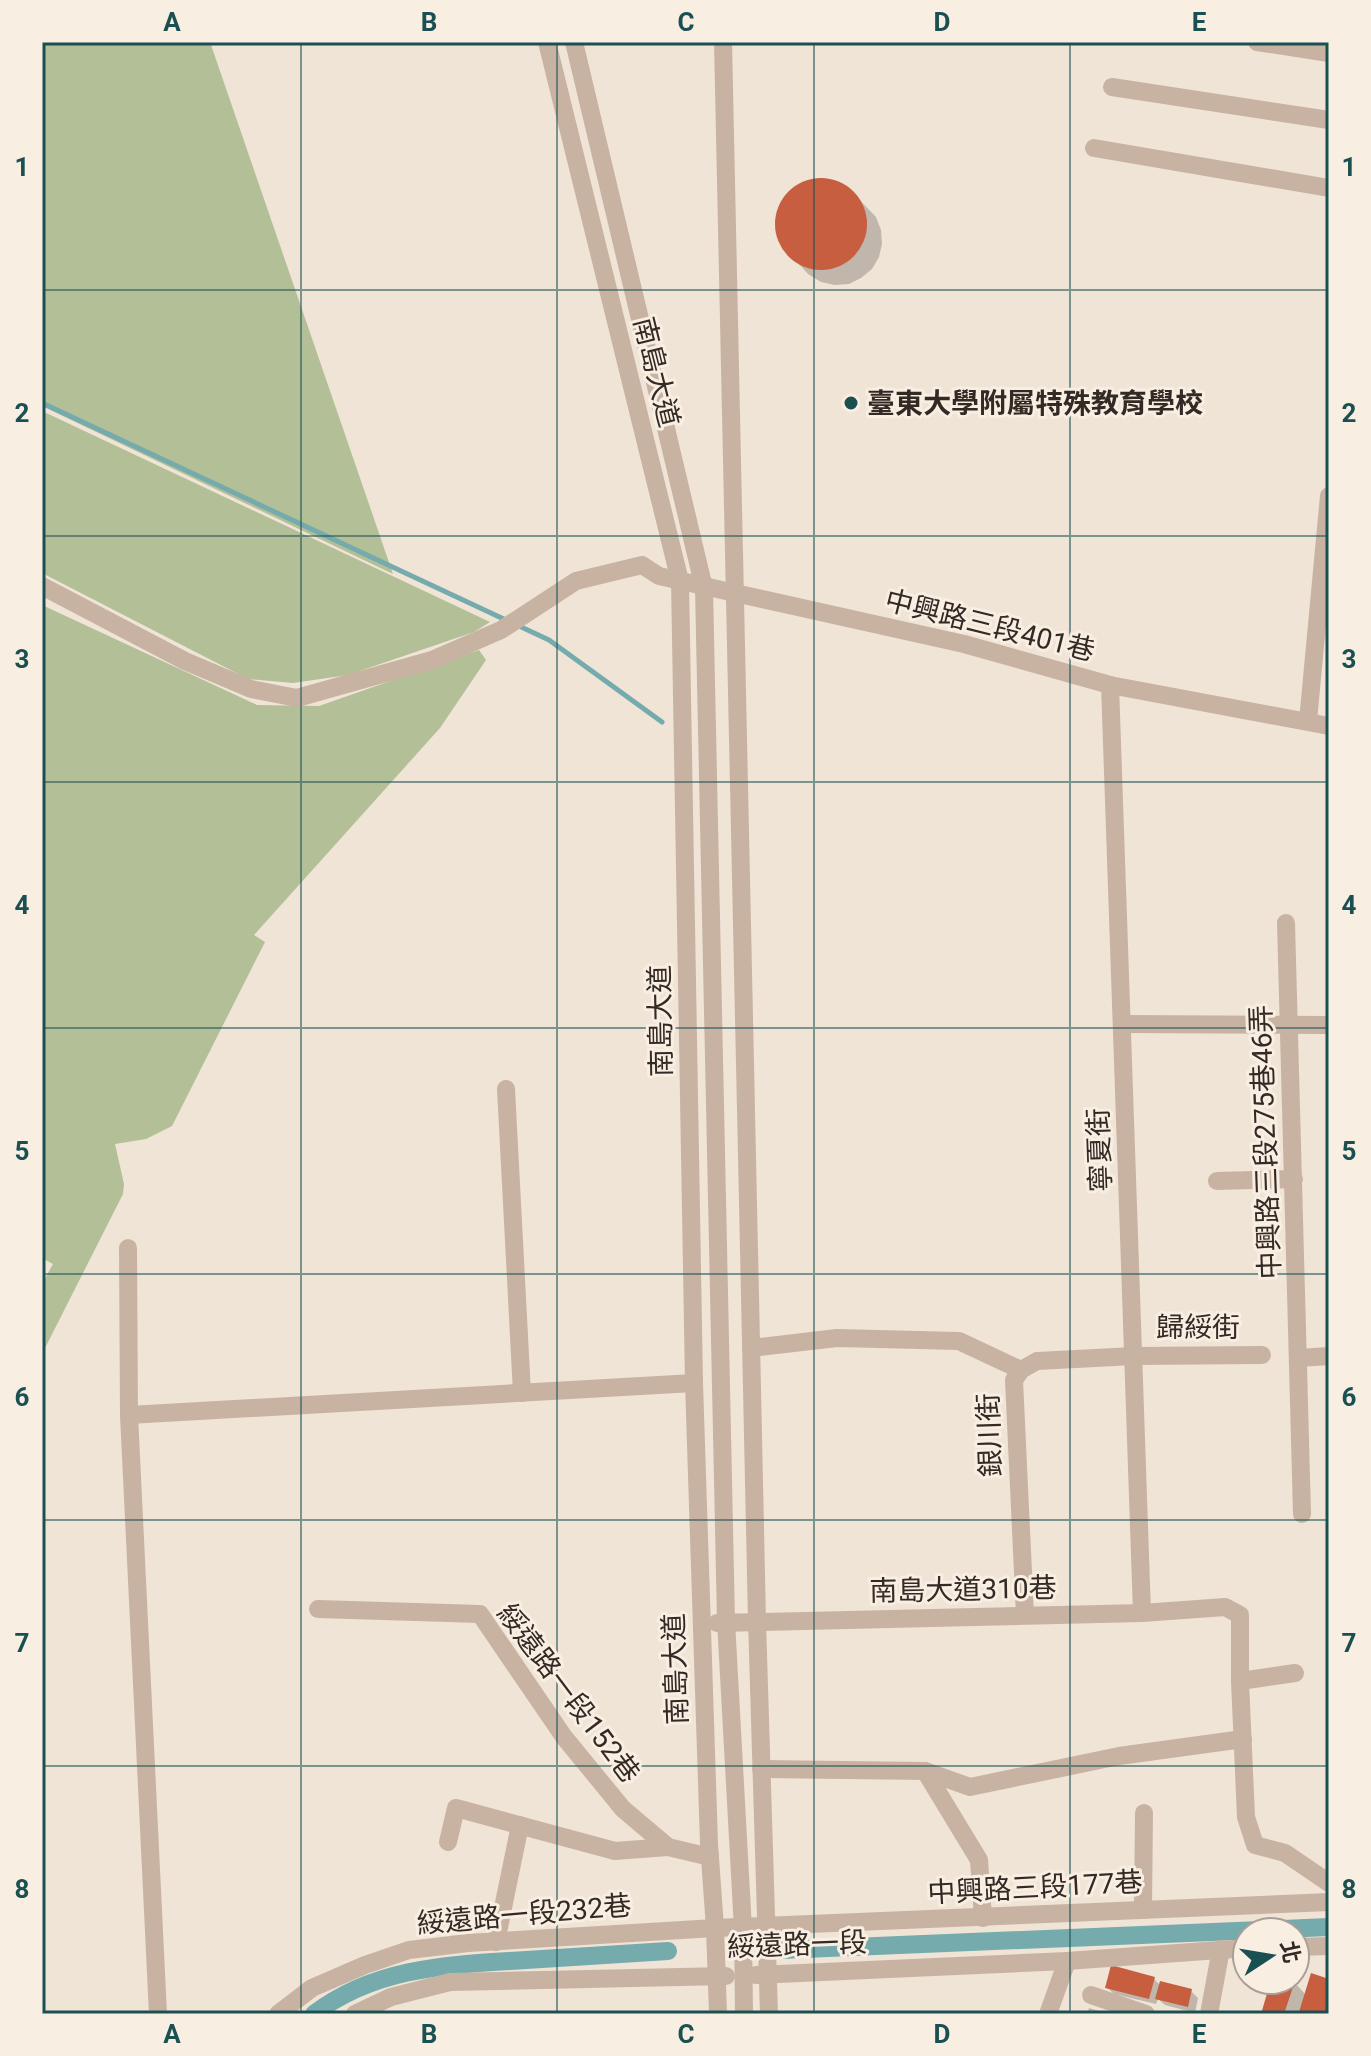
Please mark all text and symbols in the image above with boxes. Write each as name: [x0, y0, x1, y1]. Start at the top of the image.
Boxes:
text: A: [163, 7, 181, 37]
text: B: [421, 7, 437, 37]
text: C: [677, 7, 695, 37]
text: D: [934, 7, 950, 37]
text: E: [1192, 7, 1207, 37]
text: 1: [15, 152, 29, 182]
text: 1: [1342, 152, 1356, 182]
street label: 南島大道: [627, 314, 686, 430]
place label: 臺東大學附屬特殊教育學校: [867, 387, 1203, 420]
marker: 臺東大學附屬特殊教育學校: [842, 394, 860, 412]
text: 2: [15, 398, 29, 428]
text: 2: [1342, 398, 1356, 428]
street label: 中興路三段401巷: [881, 583, 1098, 668]
text: 3: [15, 644, 29, 674]
text: 3: [1342, 644, 1356, 674]
text: 4: [15, 890, 30, 920]
text: 4: [1342, 890, 1357, 920]
street label: 南島大道: [643, 965, 678, 1077]
street label: 中興路三段275巷46弄: [1244, 1004, 1287, 1280]
street label: 寧夏街: [1082, 1107, 1117, 1193]
text: 5: [15, 1136, 29, 1166]
text: 5: [1342, 1136, 1356, 1166]
street label: 歸綏街: [1156, 1311, 1240, 1344]
text: 6: [15, 1382, 30, 1412]
text: 6: [1342, 1382, 1357, 1412]
street label: 銀川街: [972, 1392, 1007, 1478]
street label: 南島大道310巷: [869, 1571, 1057, 1608]
street label: 綏遠路一段152巷: [491, 1597, 647, 1789]
street label: 南島大道: [657, 1612, 694, 1726]
text: 7: [15, 1628, 29, 1658]
text: 7: [1342, 1628, 1356, 1658]
street label: 中興路三段177巷: [927, 1865, 1143, 1910]
text: 8: [15, 1874, 29, 1904]
text: 8: [1342, 1874, 1356, 1904]
street label: 綏遠路一段232巷: [415, 1889, 633, 1940]
north arrow: [1231, 1916, 1311, 1996]
street label: 綏遠路一段: [726, 1926, 868, 1963]
text: 北: [1276, 1939, 1305, 1965]
text: A: [163, 2019, 181, 2049]
text: B: [421, 2019, 437, 2049]
text: C: [677, 2019, 695, 2049]
text: D: [934, 2019, 950, 2049]
text: E: [1192, 2019, 1207, 2049]

